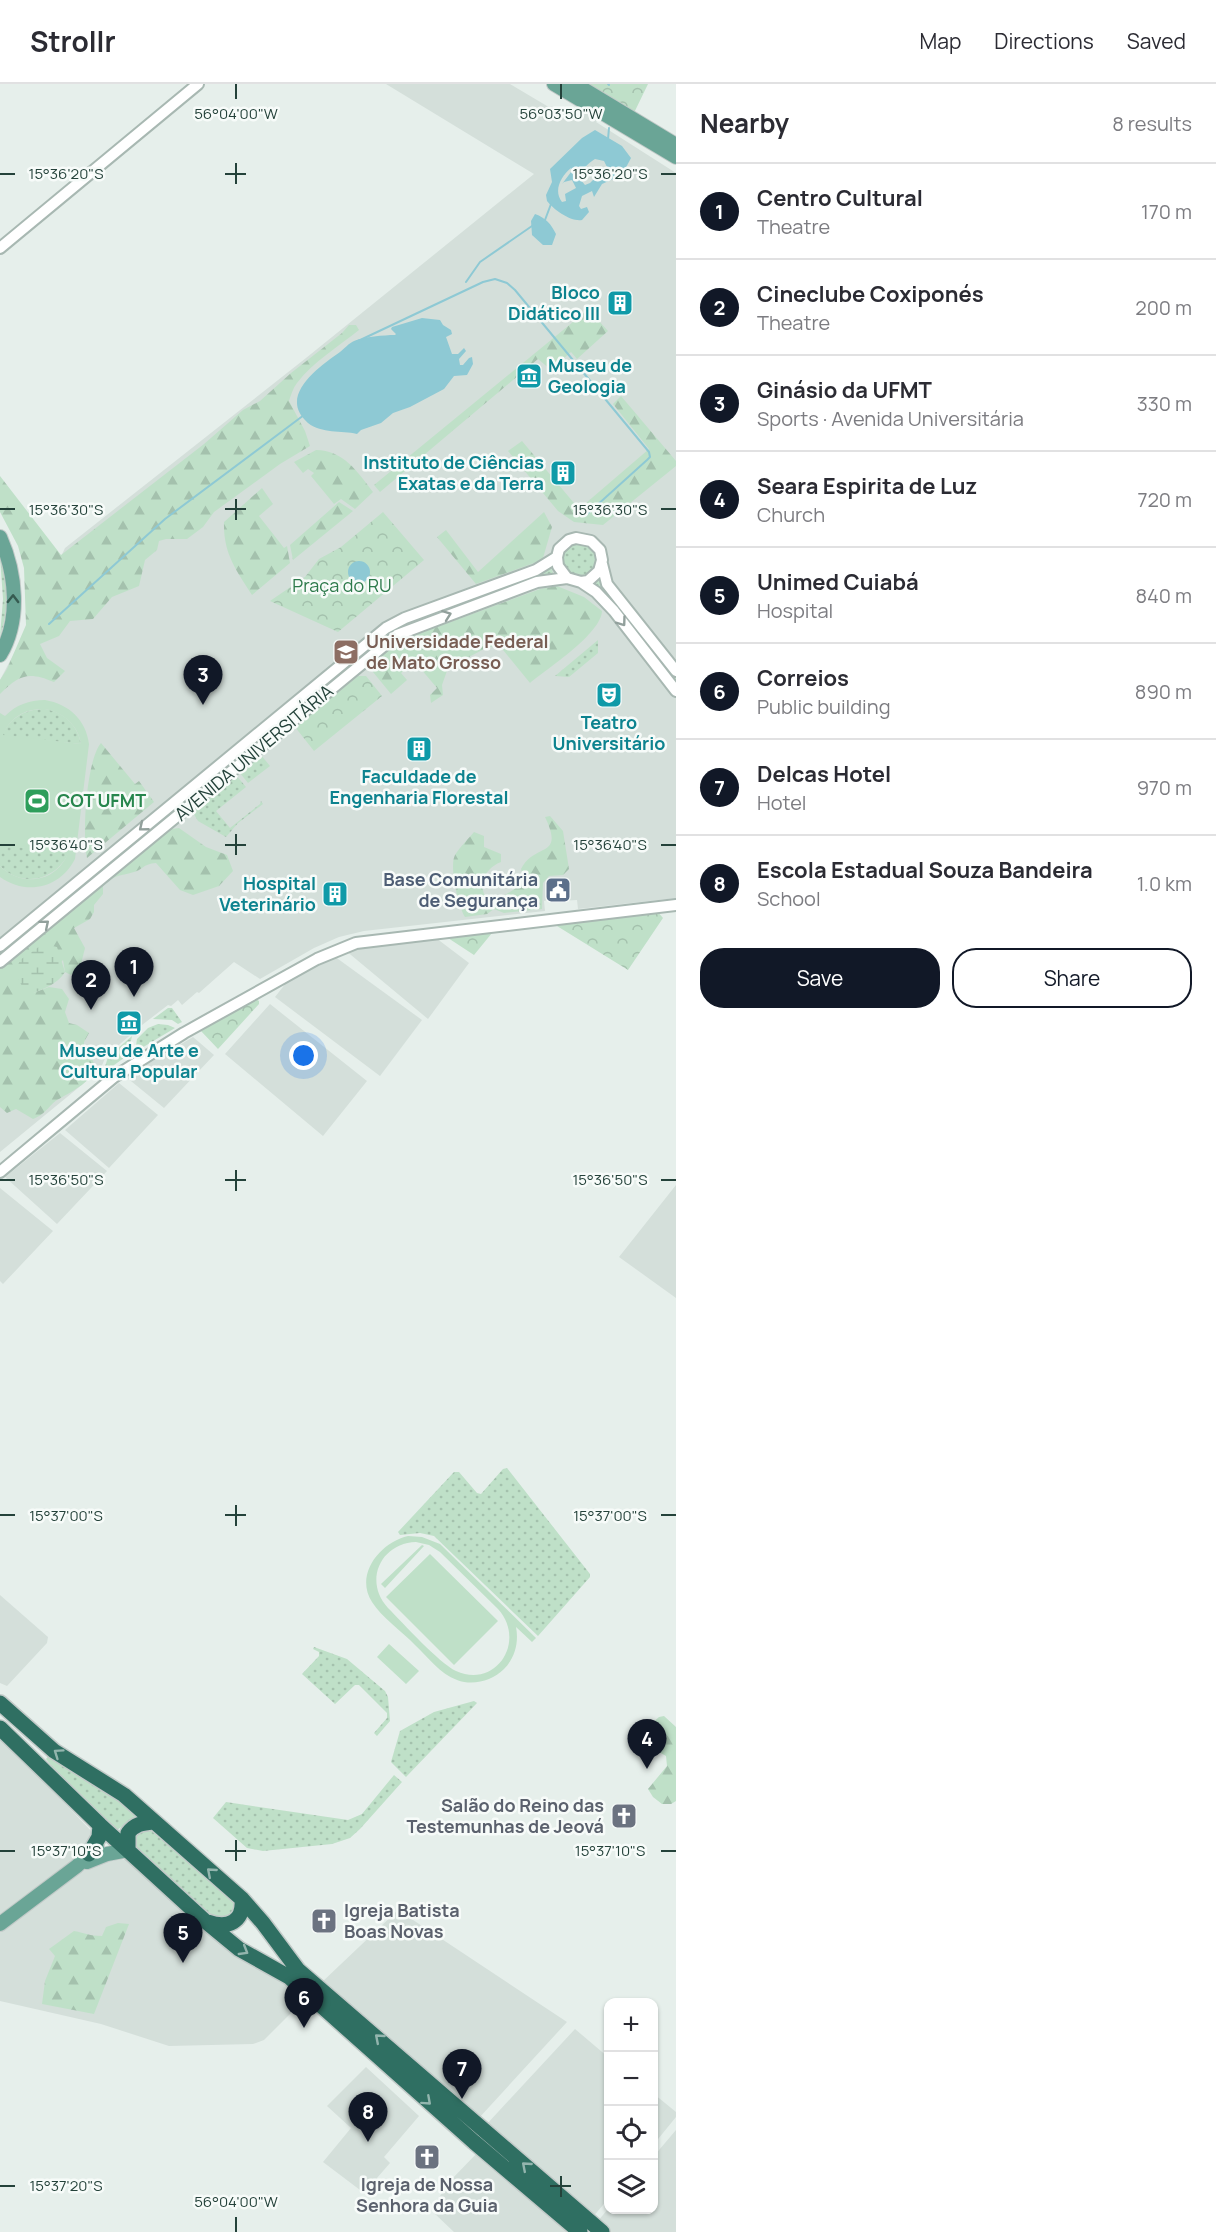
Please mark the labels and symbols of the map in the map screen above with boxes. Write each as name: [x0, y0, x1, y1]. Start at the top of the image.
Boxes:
text: 56°04'00"W: [194, 103, 278, 124]
text: 56°03'50"W: [519, 103, 603, 124]
text: 15°36'20"S: [29, 163, 103, 184]
text: 15°36'20"S: [573, 163, 647, 184]
place label: Bloco Didático III: [508, 280, 600, 325]
building icon: Bloco Didático III: [605, 288, 635, 318]
place label: Museu de Geologia: [548, 353, 632, 398]
museum icon: Museu de Geologia: [514, 361, 544, 391]
place label: Instituto de Ciências Exatas e da Terra: [363, 450, 544, 495]
building icon: Instituto de Ciências Exatas e da Terra: [548, 458, 578, 488]
text: 15°36'30"S: [29, 499, 103, 520]
text: 15°36'30"S: [573, 499, 647, 520]
park label: Praça do RU: [292, 573, 392, 597]
one-way arrow: [7, 595, 19, 604]
one-way arrow: [441, 610, 452, 622]
one-way arrow: [615, 616, 626, 627]
place label: Universidade Federal de Mato Grosso: [366, 629, 549, 674]
school or university icon: Universidade Federal de Mato Grosso: [331, 637, 361, 667]
pin: 3: [184, 656, 222, 705]
street label: AVENIDA UNIVERSITÁRIA: [169, 678, 338, 826]
theatre icon: Teatro Universitário: [594, 680, 624, 710]
place label: Teatro Universitário: [553, 710, 665, 755]
building icon: Faculdade de Engenharia Florestal: [404, 734, 434, 764]
place label: Faculdade de Engenharia Florestal: [330, 764, 508, 809]
sports icon: COT UFMT: [22, 786, 52, 816]
place label: COT UFMT: [57, 788, 146, 812]
one-way arrow: [139, 820, 150, 831]
text: 15°36'40"S: [29, 834, 103, 855]
text: 15°36'40"S: [573, 834, 647, 855]
place label: Base Comunitária de Segurança: [383, 867, 538, 912]
place label: Hospital Veterinário: [219, 871, 316, 916]
public building icon: Base Comunitária de Segurança: [543, 875, 573, 905]
building icon: Hospital Veterinário: [320, 879, 350, 909]
one-way arrow: [38, 921, 49, 932]
pin: 1: [114, 948, 154, 997]
pin: 2: [72, 960, 110, 1010]
museum icon: Museu de Arte e Cultura Popular: [114, 1008, 144, 1038]
place label: Museu de Arte e Cultura Popular: [59, 1038, 199, 1083]
your location: [289, 1041, 318, 1070]
text: 15°36'50"S: [28, 1169, 104, 1190]
text: 15°36'50"S: [572, 1169, 648, 1190]
text: 15°37'00"S: [29, 1505, 103, 1526]
text: 15°37'00"S: [573, 1505, 647, 1526]
pin: 4: [628, 1720, 666, 1769]
one-way arrow: [54, 1749, 65, 1760]
place label: Salão do Reino das Testemunhas de Jeová: [406, 1793, 604, 1838]
church icon: Salão do Reino das Testemunhas de Jeová: [609, 1801, 639, 1831]
text: 15°37'10"S: [31, 1840, 101, 1861]
text: 15°37'10"S: [575, 1840, 645, 1861]
one-way arrow: [207, 1869, 218, 1880]
place label: Igreja Batista Boas Novas: [344, 1898, 460, 1943]
church icon: Igreja Batista Boas Novas: [309, 1906, 339, 1936]
pin: 5: [164, 1914, 202, 1963]
one-way arrow: [238, 1944, 248, 1956]
pin: 6: [284, 1978, 324, 2028]
one-way arrow: [375, 2034, 386, 2045]
pin: 7: [442, 2050, 482, 2099]
pin: 8: [348, 2092, 388, 2142]
one-way arrow: [420, 2094, 431, 2105]
church icon: Igreja de Nossa Senhora da Guia: [412, 2142, 442, 2172]
one-way arrow: [522, 2162, 533, 2173]
place label: Igreja de Nossa Senhora da Guia: [356, 2172, 498, 2217]
text: 15°37'20"S: [29, 2175, 103, 2196]
text: 56°04'00"W: [194, 2191, 278, 2212]

